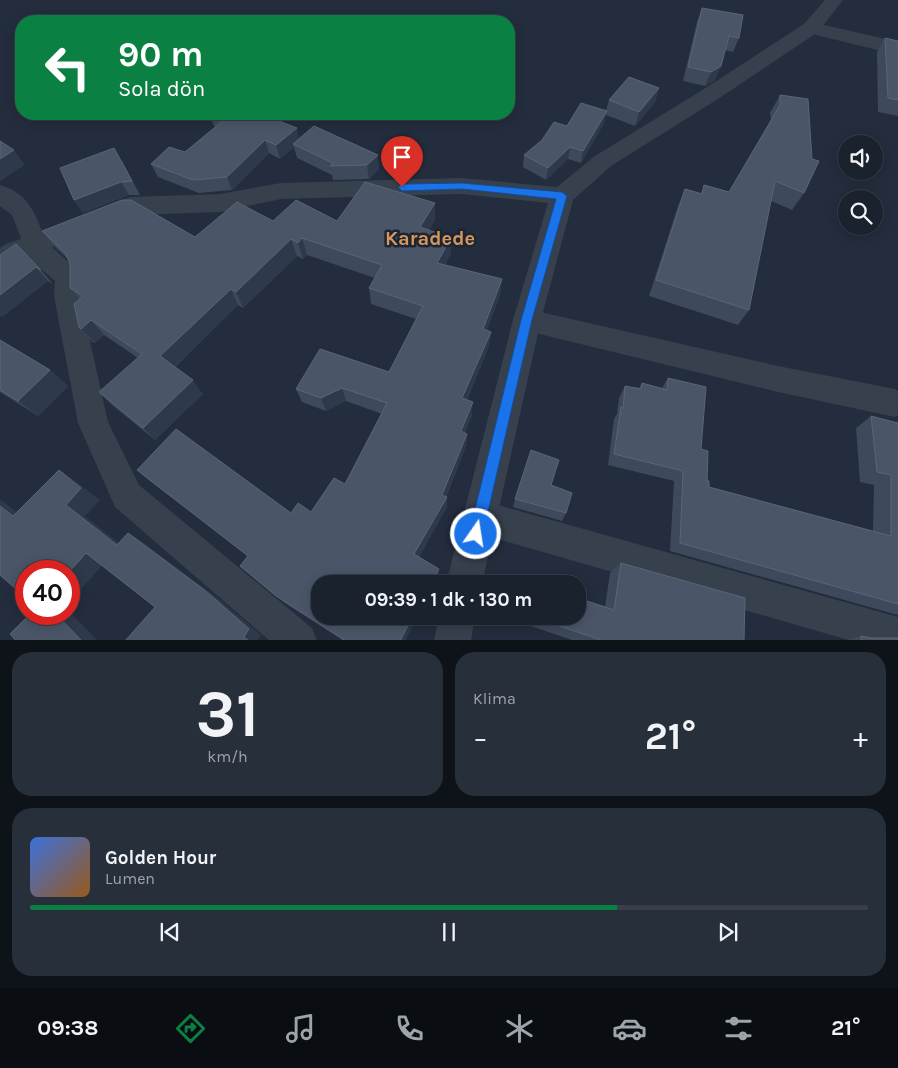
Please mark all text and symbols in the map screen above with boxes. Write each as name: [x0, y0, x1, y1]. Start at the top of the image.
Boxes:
text: 90 m: [118, 34, 204, 75]
icon: left: [35, 35, 100, 100]
text: Sola dön: [118, 76, 205, 102]
map controls: [838, 135, 883, 235]
button: sound: [838, 135, 883, 180]
pin: [381, 136, 423, 187]
icon: arrive: [388, 143, 416, 171]
button: search: [838, 190, 883, 235]
district label: Karadede: [385, 227, 475, 250]
position arrow: [449, 507, 501, 559]
speed limit sign: 40: [15, 560, 80, 625]
text: 09:39 · 1 dk · 130 m: [365, 589, 532, 611]
text: 31: [196, 676, 259, 752]
text: Klima: [473, 689, 516, 708]
text: 21°: [645, 714, 696, 759]
text: −: [473, 721, 488, 754]
text: +: [853, 721, 868, 754]
text: km/h: [207, 747, 248, 766]
text: Golden Hour: [105, 847, 216, 869]
text: Lumen: [105, 869, 155, 888]
icon: previous: [156, 918, 184, 946]
icon: pause: [435, 918, 463, 946]
icon: next: [714, 918, 742, 946]
icon: directions: [173, 1011, 208, 1046]
icon: music: [283, 1011, 318, 1046]
icon: phone: [392, 1011, 427, 1046]
icon: climate: [502, 1011, 537, 1046]
icon: car: [612, 1011, 647, 1046]
icon: filters: [721, 1011, 756, 1046]
text: 09:38: [37, 1015, 98, 1041]
text: 21°: [831, 1015, 861, 1041]

